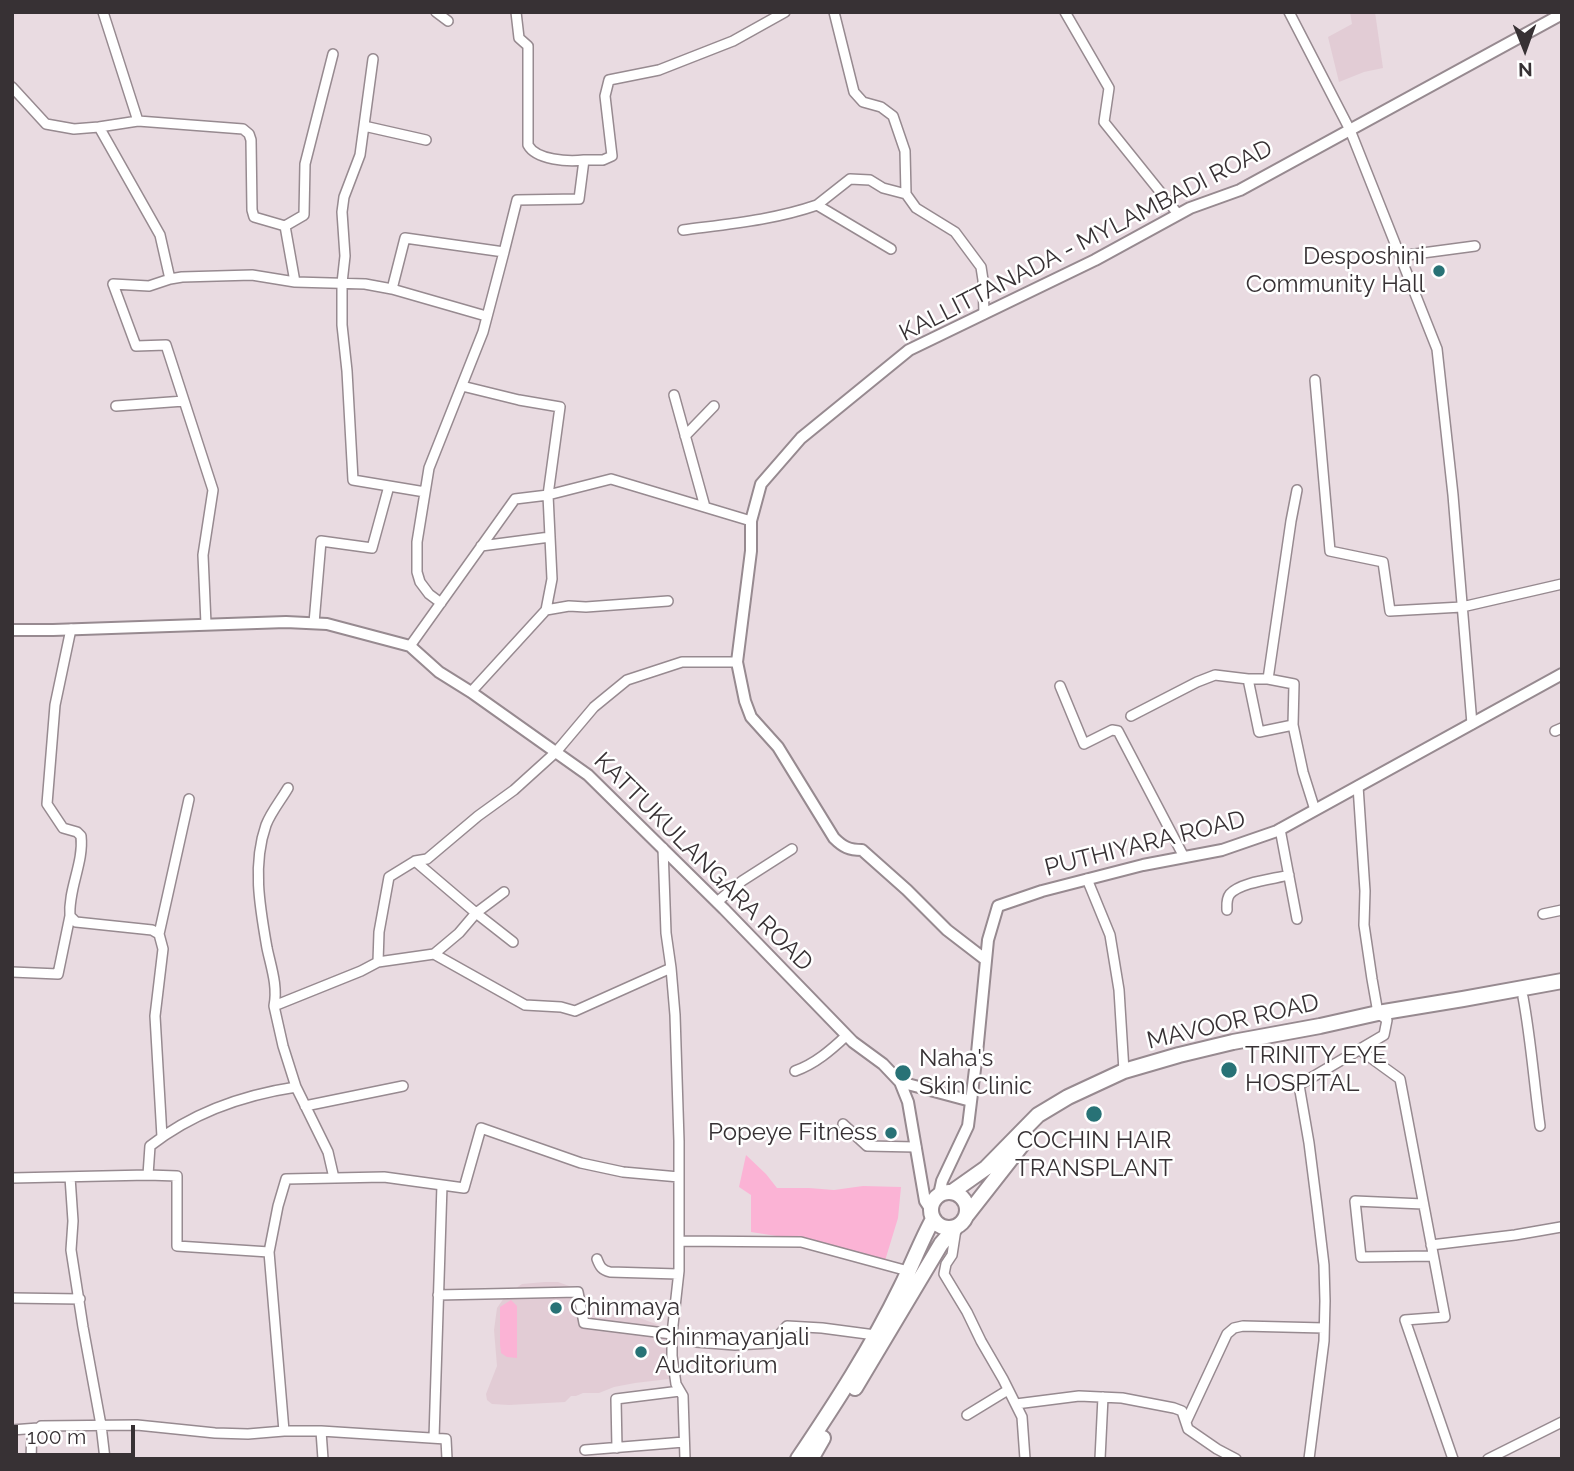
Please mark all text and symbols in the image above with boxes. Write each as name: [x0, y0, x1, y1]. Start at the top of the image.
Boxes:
north arrow: [1490, 14, 1560, 84]
text: N: [1518, 59, 1533, 81]
street label: KALLITTANADA - MYLAMBADI ROAD: [895, 134, 1277, 348]
place label: Desposhini Community Hall: [1246, 243, 1425, 299]
marker: Desposhini Community Hall: [1431, 263, 1447, 279]
street label: KATTUKULANGARA ROAD: [588, 747, 818, 977]
street label: PUTHIYARA ROAD: [1042, 805, 1248, 883]
street label: MAVOOR ROAD: [1144, 988, 1322, 1056]
place label: TRINITY EYE HOSPITAL: [1245, 1042, 1387, 1098]
place label: Naha's Skin Clinic: [919, 1045, 1032, 1101]
marker: TRINITY EYE HOSPITAL: [1219, 1060, 1239, 1080]
marker: Naha's Skin Clinic: [893, 1063, 913, 1083]
marker: COCHIN HAIR TRANSPLANT: [1084, 1104, 1104, 1124]
place label: Popeye Fitness: [708, 1119, 877, 1147]
marker: Popeye Fitness: [883, 1125, 899, 1141]
place label: COCHIN HAIR TRANSPLANT: [1015, 1127, 1173, 1183]
place label: Chinmaya: [570, 1294, 680, 1322]
marker: Chinmaya: [548, 1300, 564, 1316]
place label: Chinmayanjali Auditorium: [655, 1324, 809, 1380]
marker: Chinmayanjali Auditorium: [633, 1344, 649, 1360]
scale bar: [18, 1412, 138, 1456]
text: 100 m: [27, 1424, 86, 1449]

